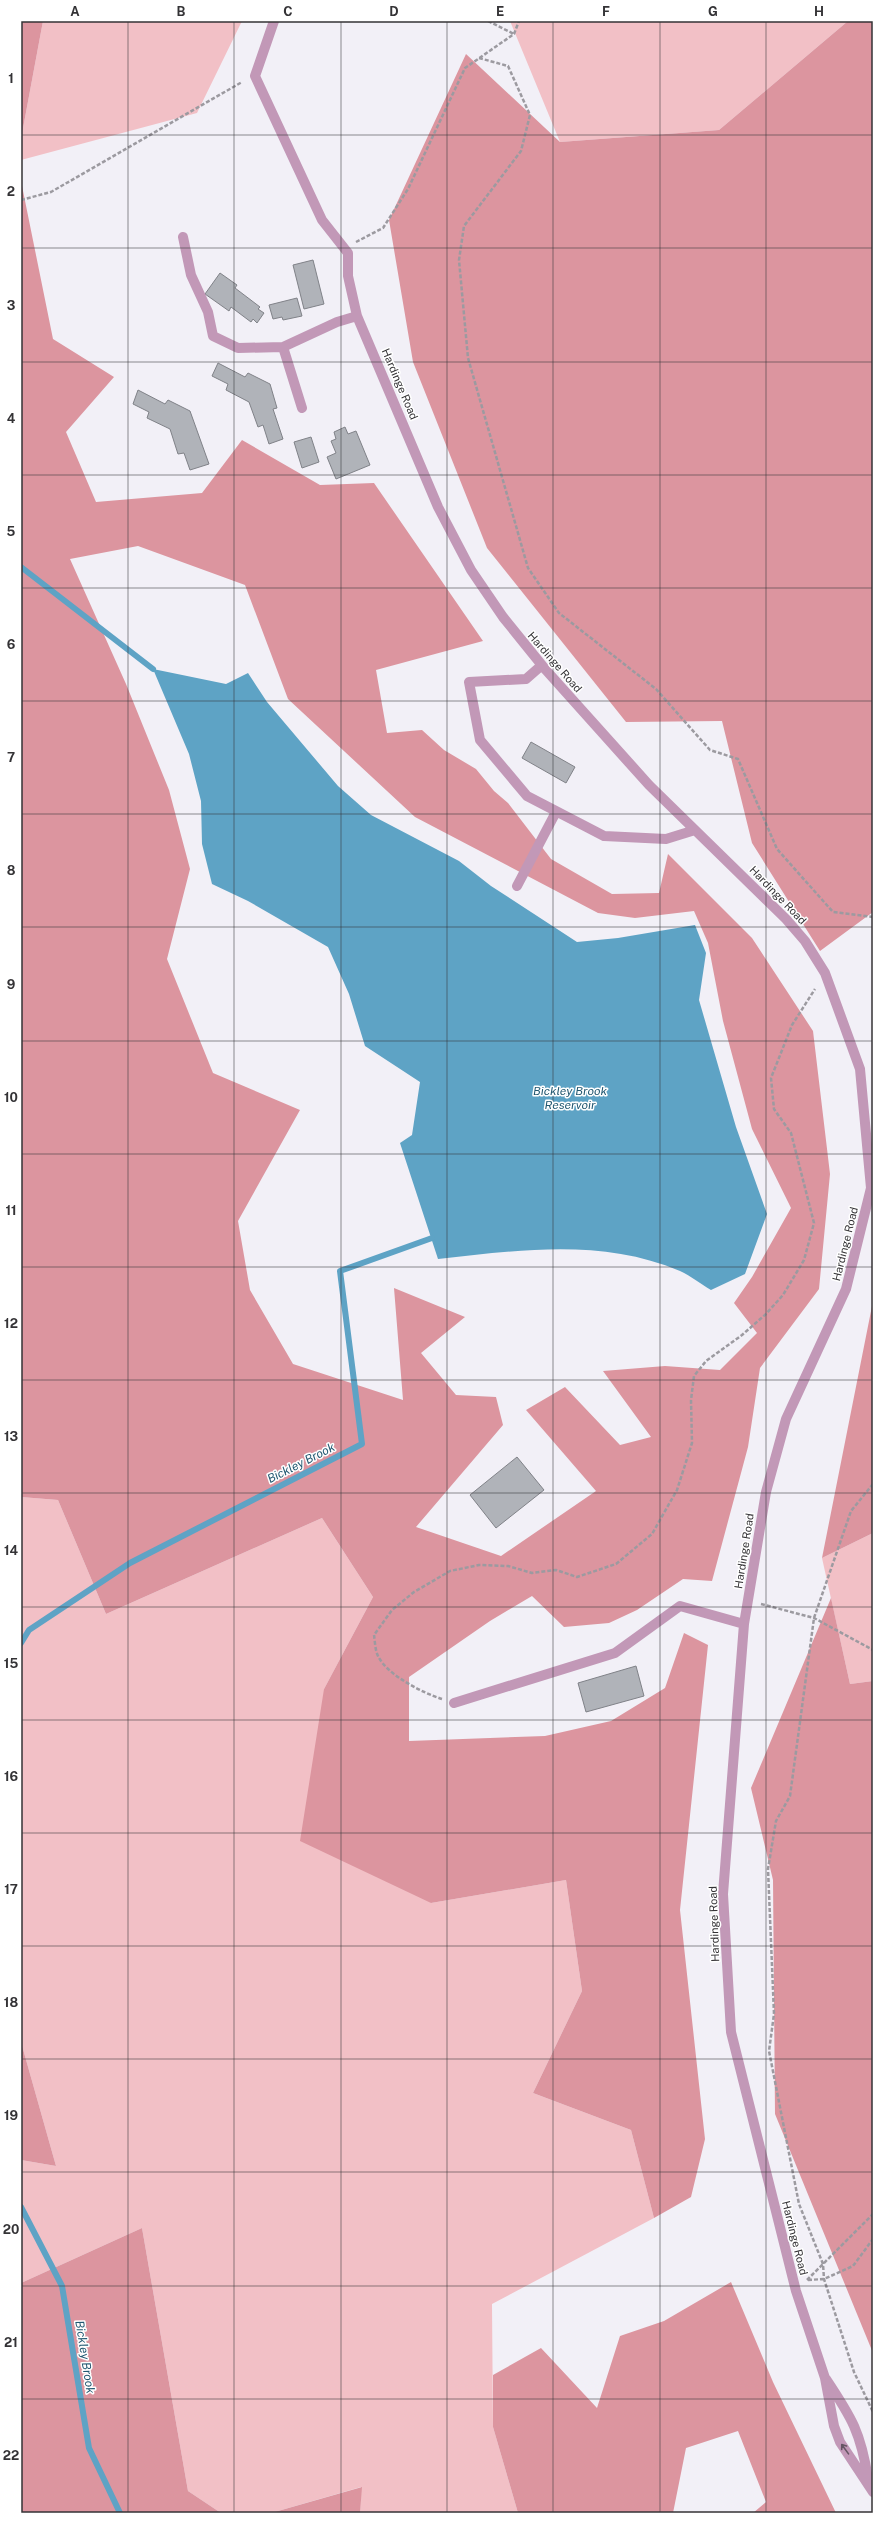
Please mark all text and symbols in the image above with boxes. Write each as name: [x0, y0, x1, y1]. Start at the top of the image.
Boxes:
text: A: [70, 4, 80, 19]
text: B: [177, 4, 186, 19]
text: C: [283, 4, 293, 19]
text: D: [389, 4, 399, 19]
text: E: [496, 4, 504, 19]
text: F: [602, 4, 610, 19]
text: G: [708, 4, 718, 19]
text: H: [814, 4, 824, 19]
text: 1: [8, 71, 14, 86]
text: 2: [7, 184, 15, 199]
text: 3: [7, 298, 16, 313]
street label: Hardinge Road: [380, 347, 420, 421]
text: 4: [7, 411, 16, 426]
text: 5: [7, 524, 16, 539]
street label: Hardinge Road: [526, 629, 584, 695]
text: 6: [7, 637, 16, 652]
text: 7: [7, 750, 15, 765]
text: 8: [7, 863, 16, 878]
street label: Hardinge Road: [747, 863, 809, 927]
text: 9: [7, 977, 15, 992]
water label: Bickley Brook Reservoir: [533, 1084, 607, 1112]
text: 10: [4, 1090, 18, 1105]
text: 11: [5, 1203, 17, 1218]
street label: Hardinge Road: [830, 1206, 860, 1282]
text: 12: [4, 1316, 18, 1331]
text: 13: [4, 1429, 18, 1444]
water label: Bickley Brook: [265, 1440, 338, 1486]
street label: Hardinge Road: [732, 1513, 756, 1589]
text: 14: [4, 1543, 19, 1558]
text: 15: [4, 1656, 18, 1671]
text: 16: [4, 1769, 18, 1784]
text: 17: [4, 1882, 18, 1897]
street label: Hardinge Road: [707, 1886, 721, 1962]
text: 18: [4, 1995, 18, 2010]
text: 19: [4, 2108, 18, 2123]
street label: Hardinge Road: [780, 2200, 810, 2276]
text: 20: [3, 2222, 19, 2237]
water label: Bickley Brook: [72, 2319, 98, 2395]
text: 21: [4, 2335, 18, 2350]
one-way arrow: [841, 2444, 849, 2455]
text: 22: [3, 2448, 19, 2463]

